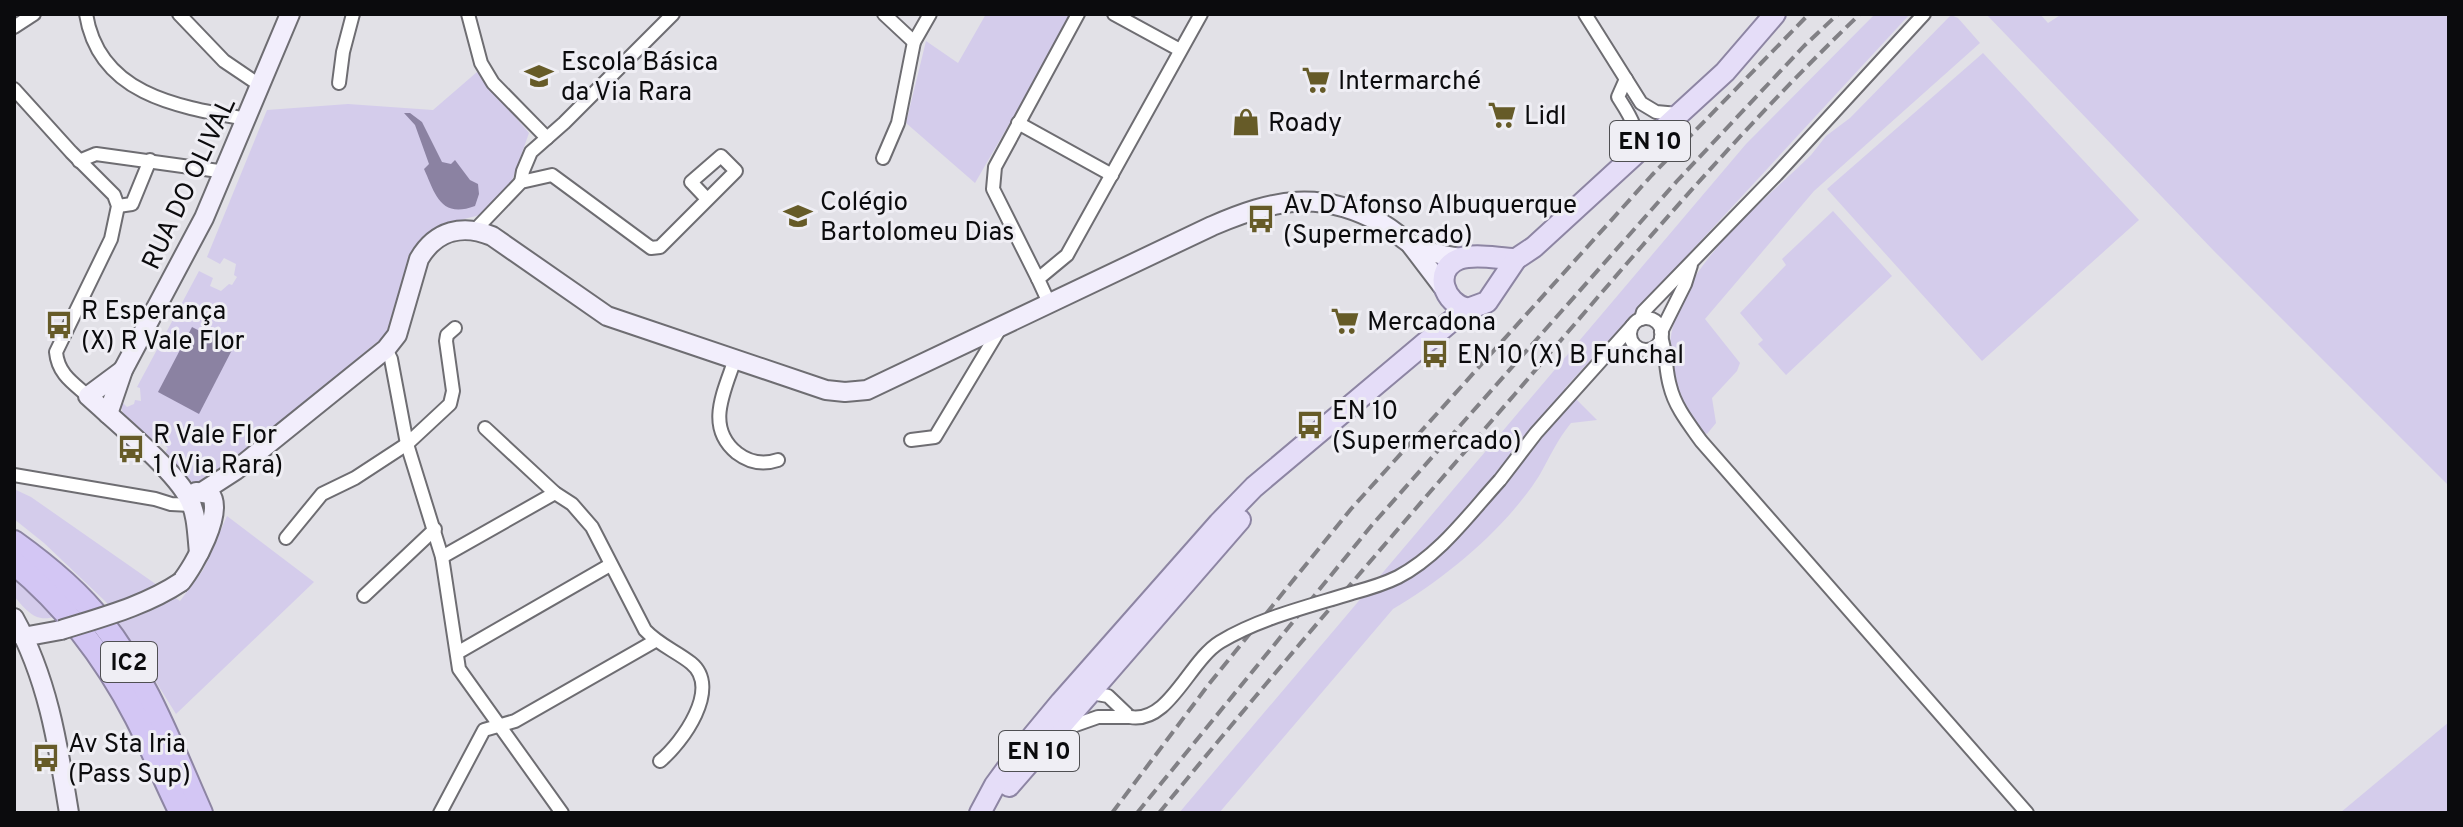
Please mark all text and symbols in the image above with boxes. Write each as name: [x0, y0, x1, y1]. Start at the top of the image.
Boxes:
place label: Escola Básica da Via Rara: [561, 47, 718, 110]
school or university icon: Escola Básica da Via Rara: [524, 61, 554, 91]
supermarket icon: Intermarché: [1301, 65, 1331, 95]
place label: Intermarché: [1338, 66, 1481, 99]
street label: RUA DO OLIVAL: [136, 93, 245, 276]
supermarket icon: Lidl: [1487, 100, 1517, 130]
place label: Lidl: [1524, 101, 1567, 134]
shop icon: Roady: [1231, 107, 1261, 137]
place label: Roady: [1268, 108, 1342, 141]
road number: EN 10: [1610, 121, 1690, 161]
place label: Colégio Bartolomeu Dias: [820, 187, 1014, 250]
place label: Av D Afonso Albuquerque (Supermercado): [1283, 190, 1577, 253]
school or university icon: Colégio Bartolomeu Dias: [783, 201, 813, 231]
bus stop icon: Av D Afonso Albuquerque (Supermercado): [1246, 204, 1276, 234]
place label: R Esperança (X) R Vale Flor: [81, 296, 245, 359]
supermarket icon: Mercadona: [1330, 306, 1360, 336]
place label: Mercadona: [1367, 307, 1496, 340]
bus stop icon: R Esperança (X) R Vale Flor: [44, 310, 74, 340]
bus stop icon: EN 10 (X) B Funchal: [1420, 339, 1450, 369]
place label: EN 10 (X) B Funchal: [1457, 340, 1684, 373]
place label: EN 10 (Supermercado): [1332, 396, 1522, 459]
bus stop icon: EN 10 (Supermercado): [1295, 410, 1325, 440]
place label: R Vale Flor 1 (Via Rara): [153, 420, 283, 483]
bus stop icon: R Vale Flor 1 (Via Rara): [116, 434, 146, 464]
road number: IC2: [101, 642, 157, 682]
place label: Av Sta Iria (Pass Sup): [68, 729, 191, 792]
road number: EN 10: [999, 731, 1079, 771]
bus stop icon: Av Sta Iria (Pass Sup): [31, 743, 61, 773]

